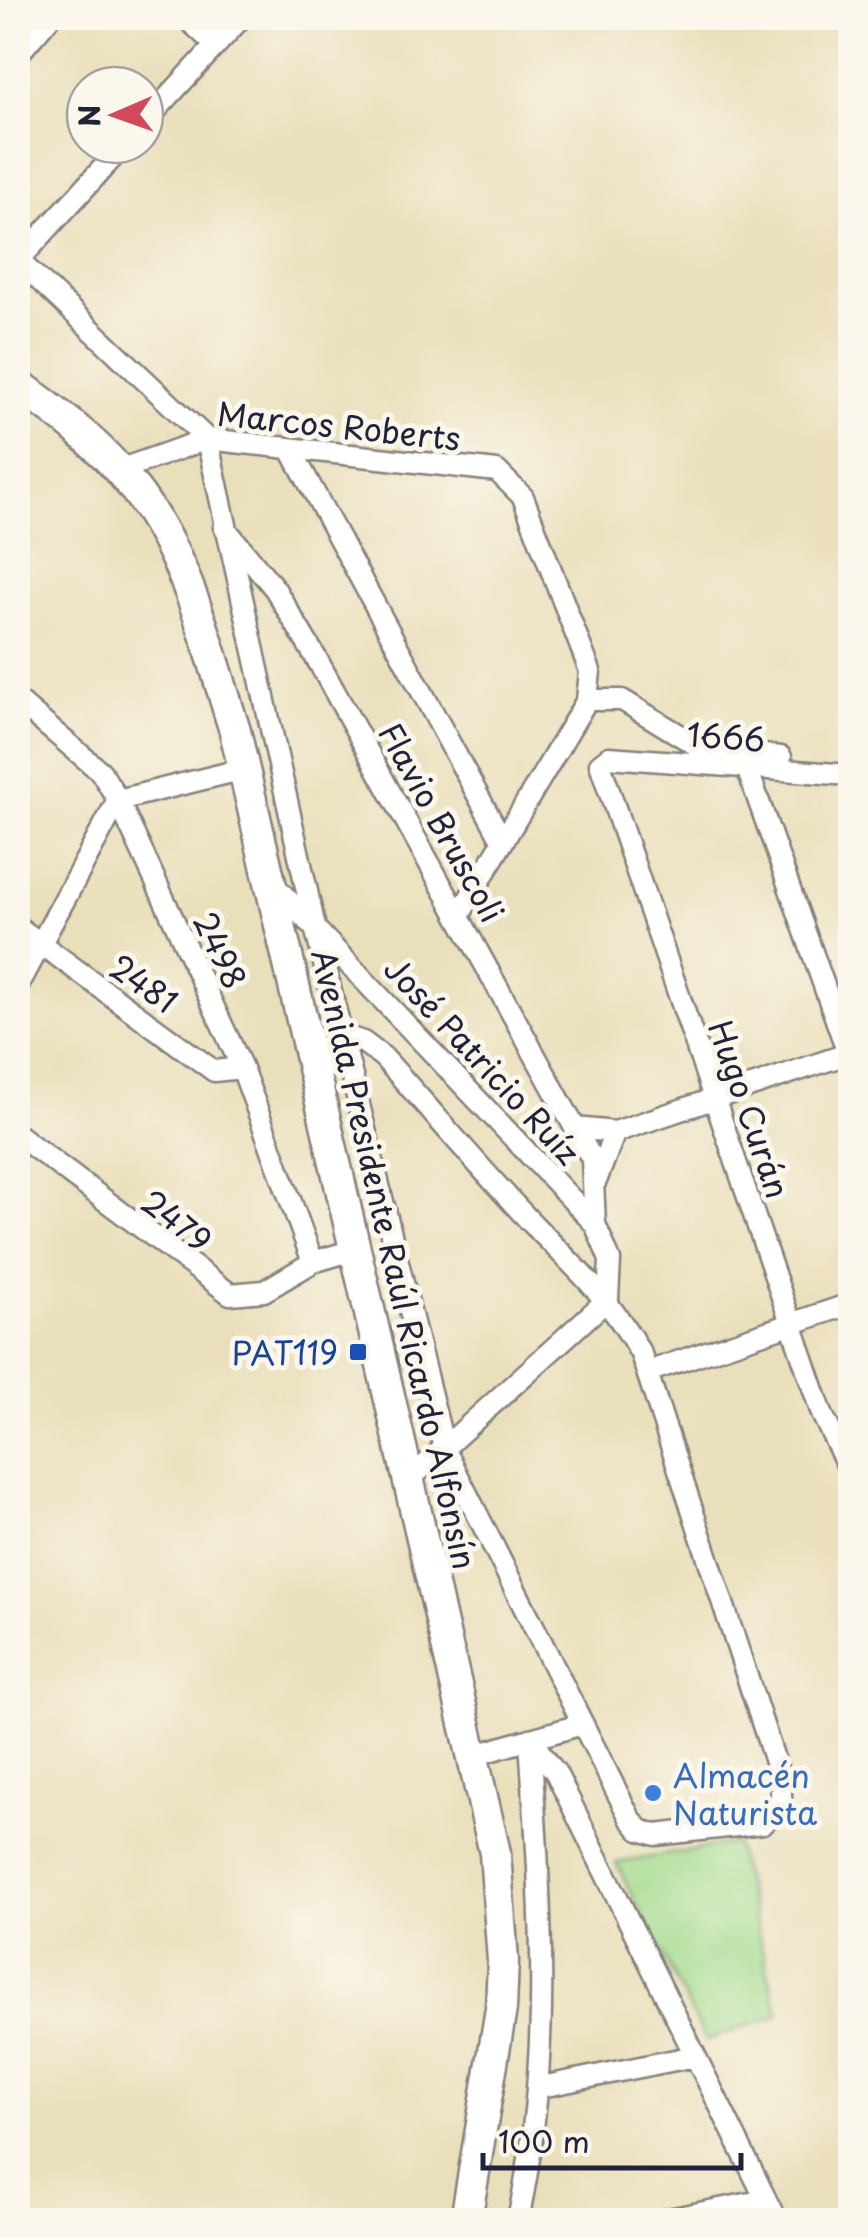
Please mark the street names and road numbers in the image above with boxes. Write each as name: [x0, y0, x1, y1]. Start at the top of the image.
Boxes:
street label: Marcos Roberts: [215, 388, 463, 462]
street label: 1666: [685, 709, 767, 763]
street label: Flavio Bruscoli: [367, 714, 517, 930]
street label: 2498: [182, 904, 260, 996]
street label: 2481: [100, 942, 188, 1024]
street label: Avenida Presidente Raúl Ricardo Alfonsín: [300, 944, 490, 1574]
street label: José Patricio Ruíz: [374, 945, 592, 1175]
street label: Hugo Curán: [697, 1014, 803, 1204]
street label: 2479: [131, 1177, 223, 1263]

